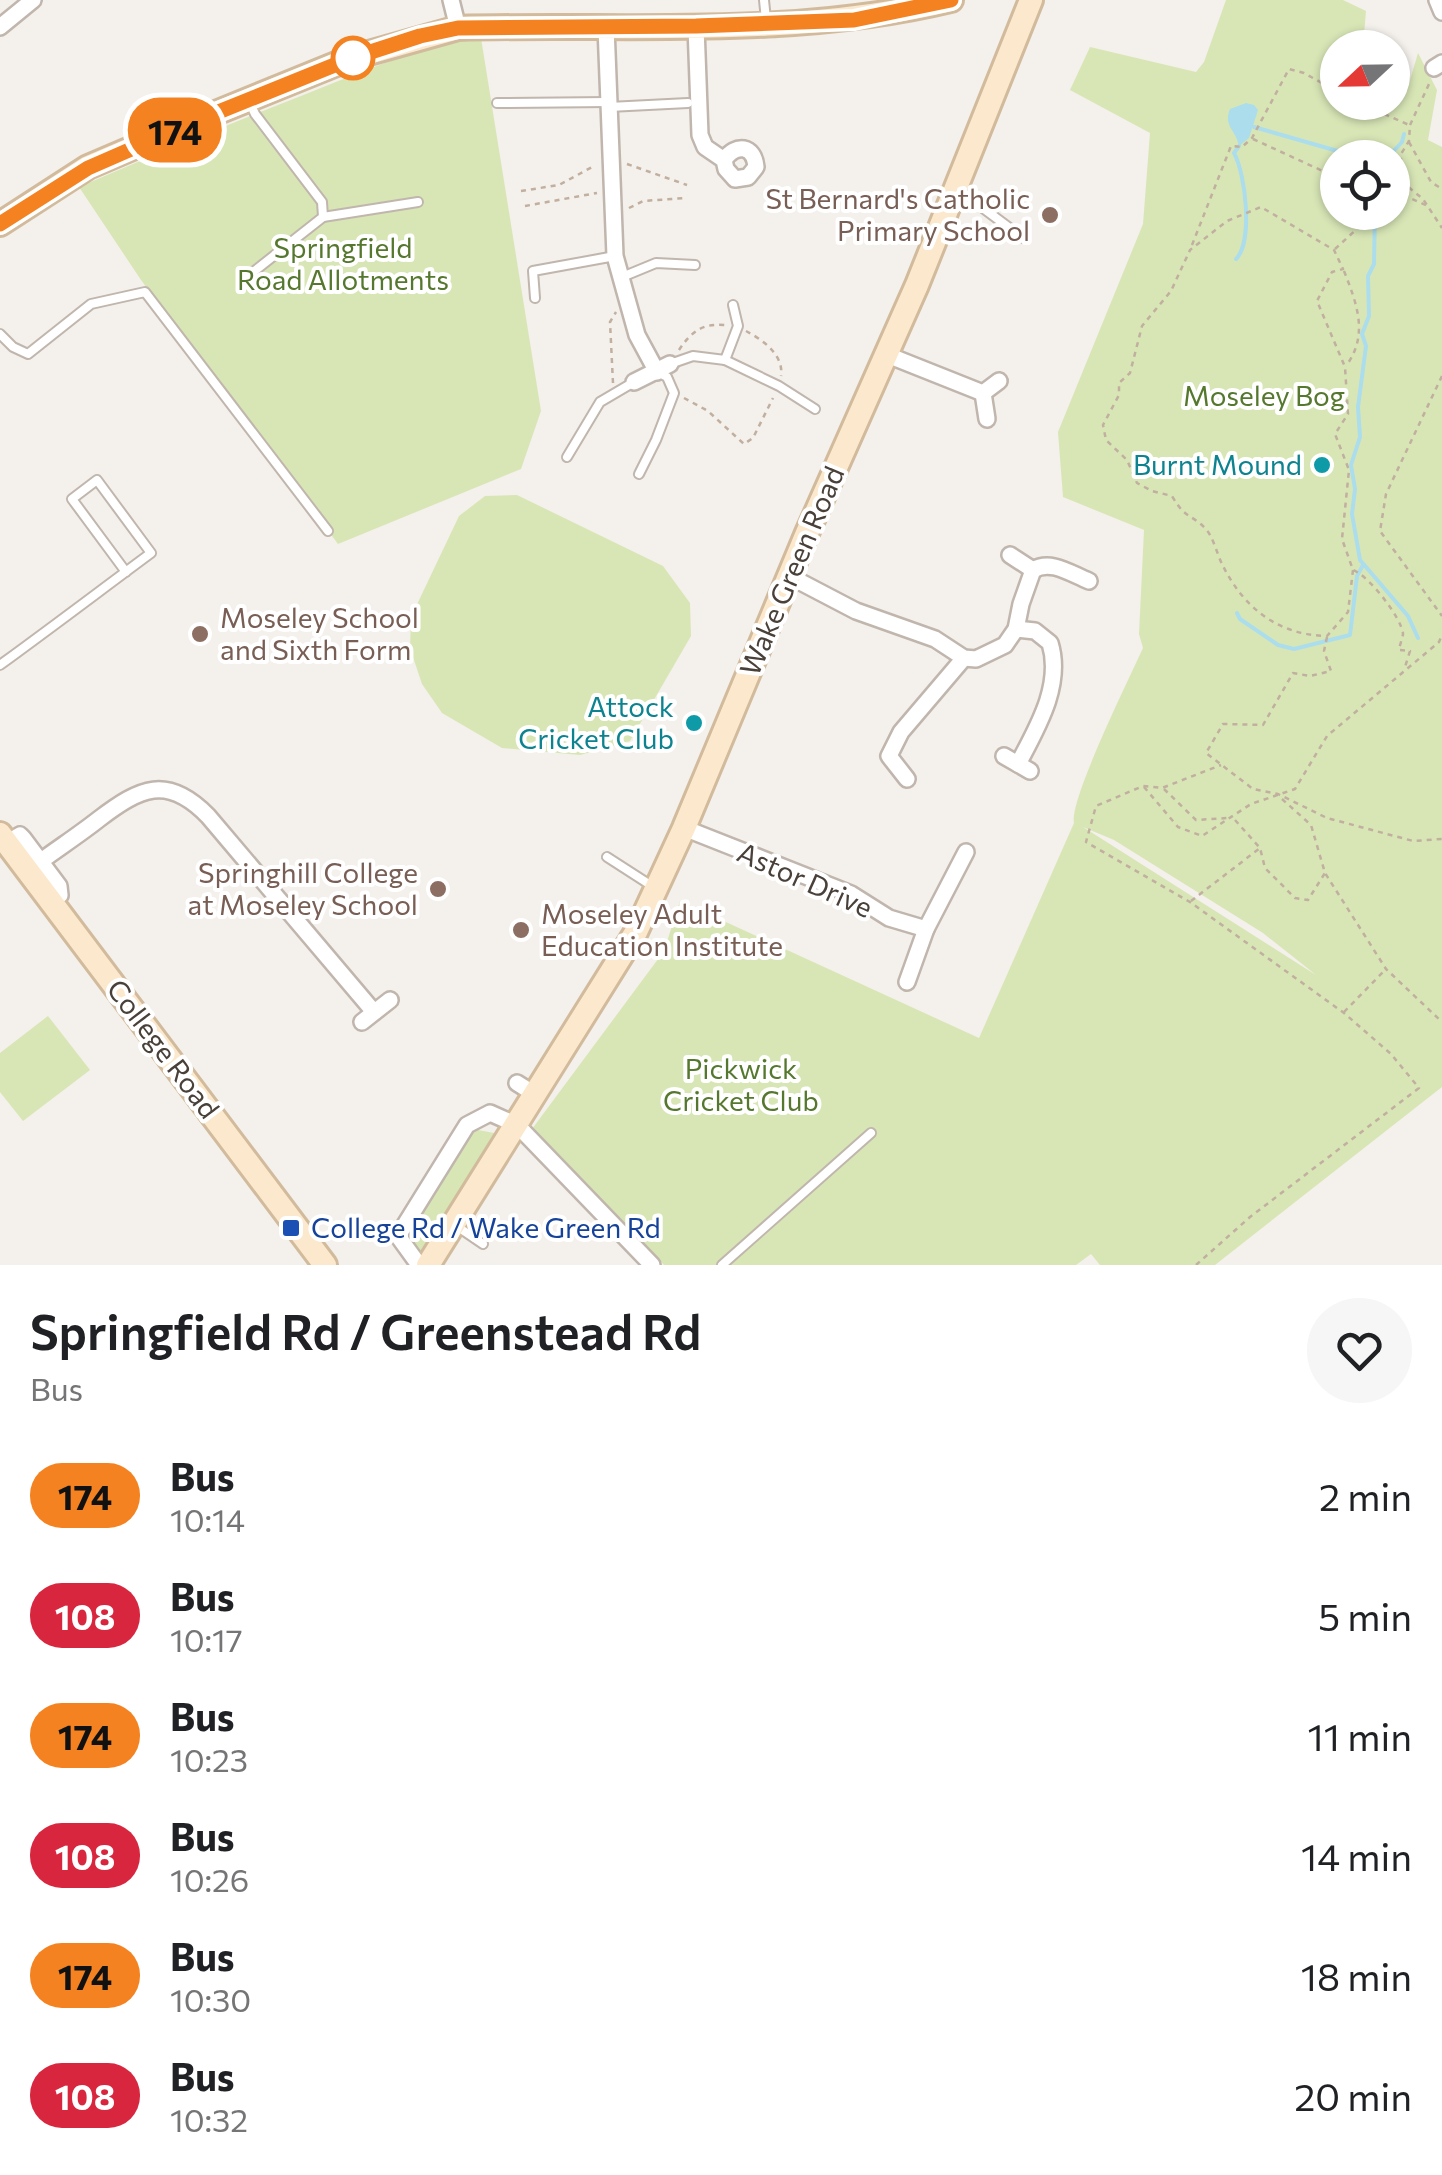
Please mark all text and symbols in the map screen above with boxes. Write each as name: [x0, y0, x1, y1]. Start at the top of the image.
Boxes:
north arrow: [1320, 30, 1410, 120]
map controls: [1320, 30, 1410, 230]
unlabelled marker: [332, 37, 374, 79]
line badge: 174: [118, 98, 232, 162]
text: 174: [148, 109, 202, 152]
button: locate: [1320, 140, 1410, 230]
place label: St Bernard's Catholic Primary School: [765, 181, 1030, 247]
marker: St Bernard's Catholic Primary School: [1039, 204, 1061, 226]
park label: Springfield Road Allotments: [237, 230, 449, 296]
park label: Moseley Bog: [1183, 378, 1345, 412]
place label: Burnt Mound: [1133, 447, 1302, 481]
marker: Burnt Mound: [1311, 454, 1333, 476]
street label: Wake Green Road: [732, 461, 850, 680]
place label: Moseley School and Sixth Form: [220, 600, 419, 666]
marker: Moseley School and Sixth Form: [189, 623, 211, 645]
place label: Attock Cricket Club: [518, 689, 674, 755]
marker: Attock Cricket Club: [683, 712, 705, 734]
street label: Astor Drive: [733, 834, 878, 924]
place label: Springhill College at Moseley School: [188, 855, 418, 921]
marker: Springhill College at Moseley School: [427, 878, 449, 900]
place label: Moseley Adult Education Institute: [541, 896, 783, 962]
marker: Moseley Adult Education Institute: [510, 919, 532, 941]
street label: College Road: [100, 972, 227, 1125]
park label: Pickwick Cricket Club: [663, 1051, 819, 1117]
place label: College Rd / Wake Green Rd: [311, 1210, 661, 1244]
marker: College Rd / Wake Green Rd: [280, 1217, 302, 1239]
button: heart: [1307, 1298, 1412, 1403]
text: Springfield Rd / Greenstead Rd: [30, 1301, 701, 1360]
text: Bus: [30, 1368, 83, 1408]
text: Bus: [170, 1452, 235, 1499]
text: 2 min: [1319, 1472, 1412, 1519]
text: 174: [58, 1474, 112, 1517]
text: 10:14: [170, 1499, 245, 1539]
text: Bus: [170, 1572, 235, 1619]
text: 5 min: [1318, 1592, 1412, 1639]
text: 108: [55, 1594, 115, 1637]
text: 10:17: [170, 1619, 243, 1659]
text: Bus: [170, 1692, 235, 1739]
text: 11 min: [1308, 1712, 1412, 1759]
text: 174: [58, 1714, 112, 1757]
text: 10:23: [170, 1739, 248, 1779]
text: Bus: [170, 1812, 235, 1859]
text: 14 min: [1301, 1832, 1412, 1879]
text: 108: [55, 1834, 115, 1877]
text: 10:26: [170, 1859, 249, 1899]
text: Bus: [170, 1932, 235, 1979]
text: 18 min: [1301, 1952, 1412, 1999]
text: 174: [58, 1954, 112, 1997]
text: 10:30: [170, 1979, 251, 2019]
text: Bus: [170, 2052, 235, 2099]
text: 20 min: [1294, 2072, 1412, 2119]
text: 108: [55, 2074, 115, 2117]
text: 10:32: [170, 2099, 248, 2139]

